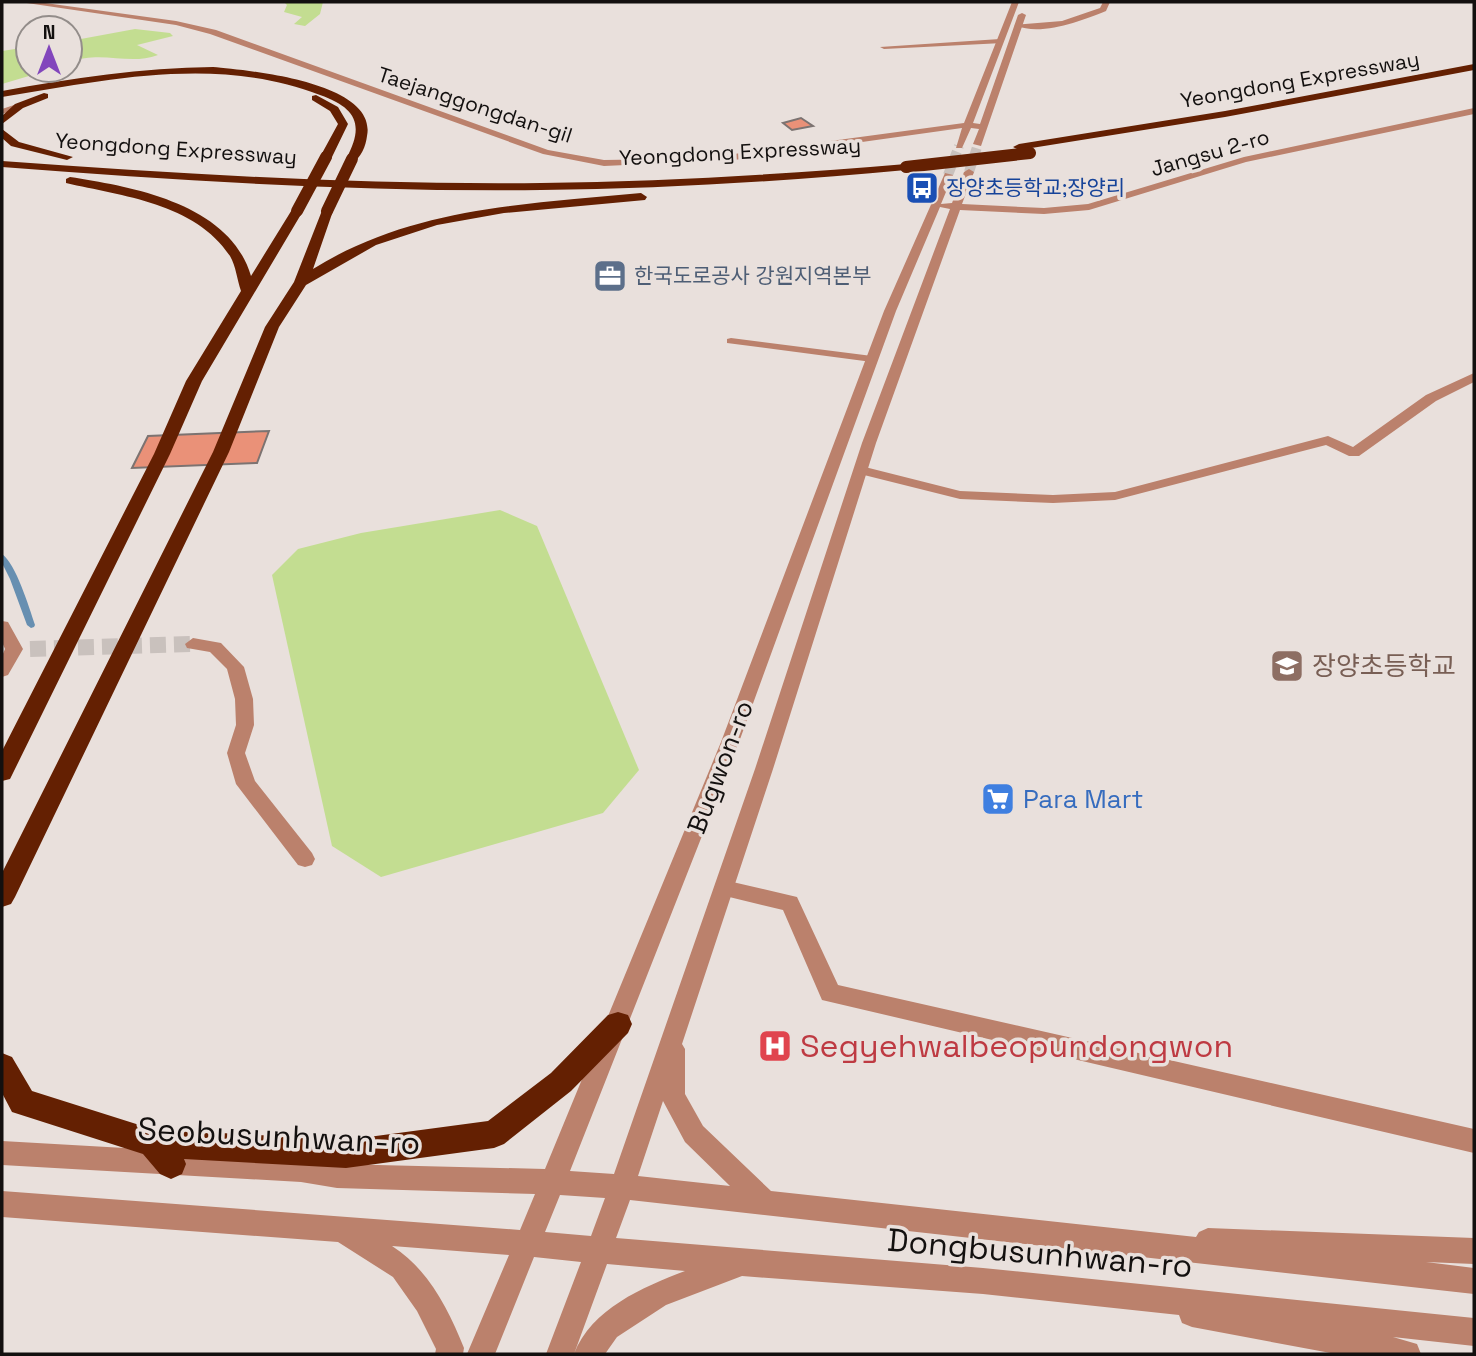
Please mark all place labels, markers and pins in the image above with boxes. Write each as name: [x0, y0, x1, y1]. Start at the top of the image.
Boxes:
bus stop icon: 장양초등학교;장양리: [903, 169, 941, 207]
place label: 장양초등학교;장양리: [946, 174, 1125, 201]
office icon: 한국도로공사 강원지역본부: [591, 257, 629, 295]
place label: 한국도로공사 강원지역본부: [634, 262, 871, 289]
school or university icon: 장양초등학교: [1268, 647, 1306, 685]
place label: 장양초등학교: [1312, 649, 1456, 683]
supermarket icon: Para Mart: [979, 780, 1017, 818]
place label: Para Mart: [1023, 782, 1143, 816]
place label: Segyehwalbeopundongwon: [800, 1026, 1233, 1066]
hospital icon: Segyehwalbeopundongwon: [756, 1027, 794, 1065]

